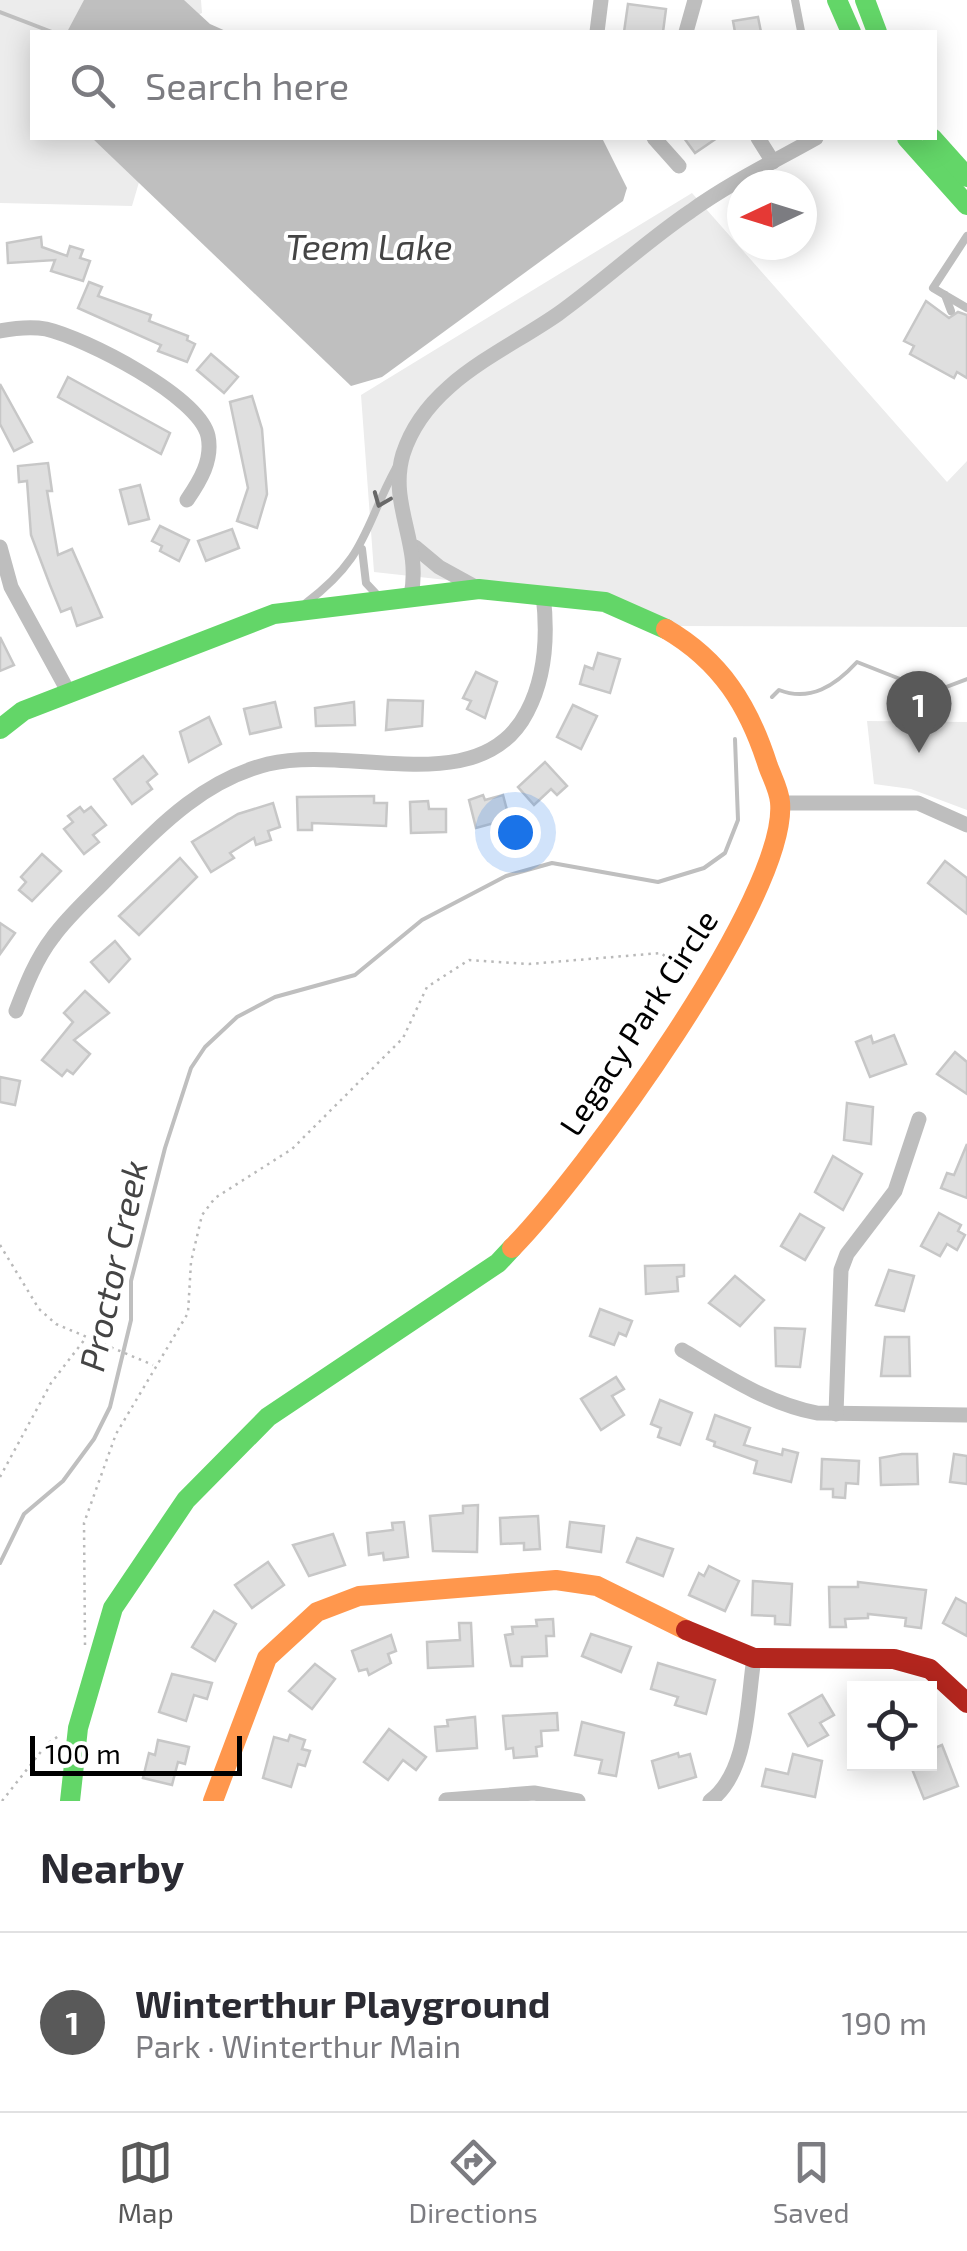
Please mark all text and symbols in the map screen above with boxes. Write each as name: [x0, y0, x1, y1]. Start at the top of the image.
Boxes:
search box: [30, 30, 937, 140]
icon: search: [65, 58, 120, 113]
text: Search here: [145, 62, 349, 108]
north arrow: [727, 170, 817, 260]
water label: Teem Lake: [286, 225, 452, 267]
one-way arrow: [373, 490, 393, 507]
pin: 1: [886, 670, 952, 753]
your location: [490, 807, 541, 858]
street label: Legacy Park Circle: [550, 902, 724, 1142]
water label: Proctor Creek: [69, 1157, 155, 1375]
map controls: [847, 1681, 937, 1771]
button: locate: [847, 1681, 937, 1771]
scale bar: [30, 1731, 242, 1776]
text: 100 m: [45, 1736, 121, 1770]
text: Nearby: [40, 1841, 184, 1891]
text: Winterthur Playground: [135, 1980, 550, 2026]
text: 1: [66, 2003, 79, 2041]
text: 190 m: [841, 2003, 927, 2041]
text: Park · Winterthur Main: [135, 2026, 461, 2064]
tab: Map: [117, 2135, 174, 2229]
tab: Directions: [409, 2135, 538, 2229]
tab: Saved: [773, 2135, 850, 2229]

